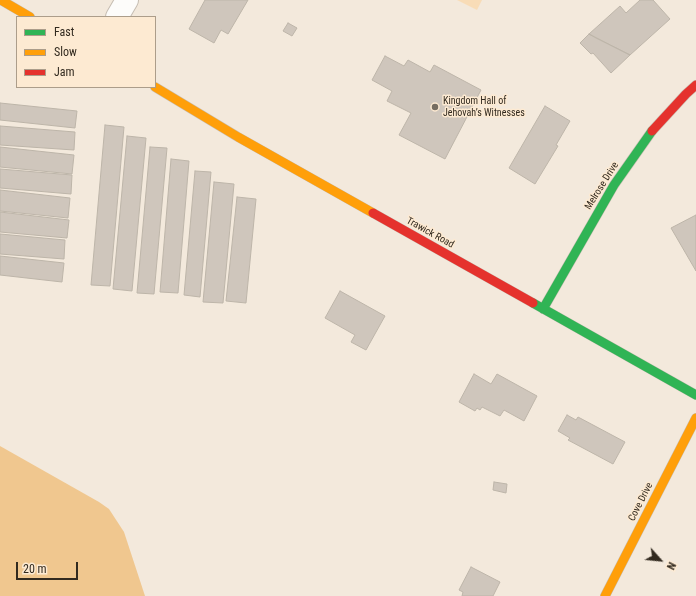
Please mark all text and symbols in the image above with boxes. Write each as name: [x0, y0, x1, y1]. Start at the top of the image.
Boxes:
legend: [16, 16, 156, 88]
text: Fast: [54, 25, 74, 39]
text: Slow: [54, 45, 77, 59]
text: Jam: [54, 65, 75, 79]
place label: Kingdom Hall of Jehovah’s Witnesses: [443, 95, 525, 118]
marker: Kingdom Hall of Jehovah’s Witnesses: [430, 102, 440, 112]
street label: Melrose Drive: [583, 160, 621, 212]
street label: Trawick Road: [404, 215, 456, 251]
street label: Cove Drive: [626, 481, 656, 523]
north arrow: [640, 540, 680, 580]
scale bar: [18, 554, 80, 580]
text: N: [664, 560, 678, 572]
text: 20 m: [23, 562, 47, 576]

